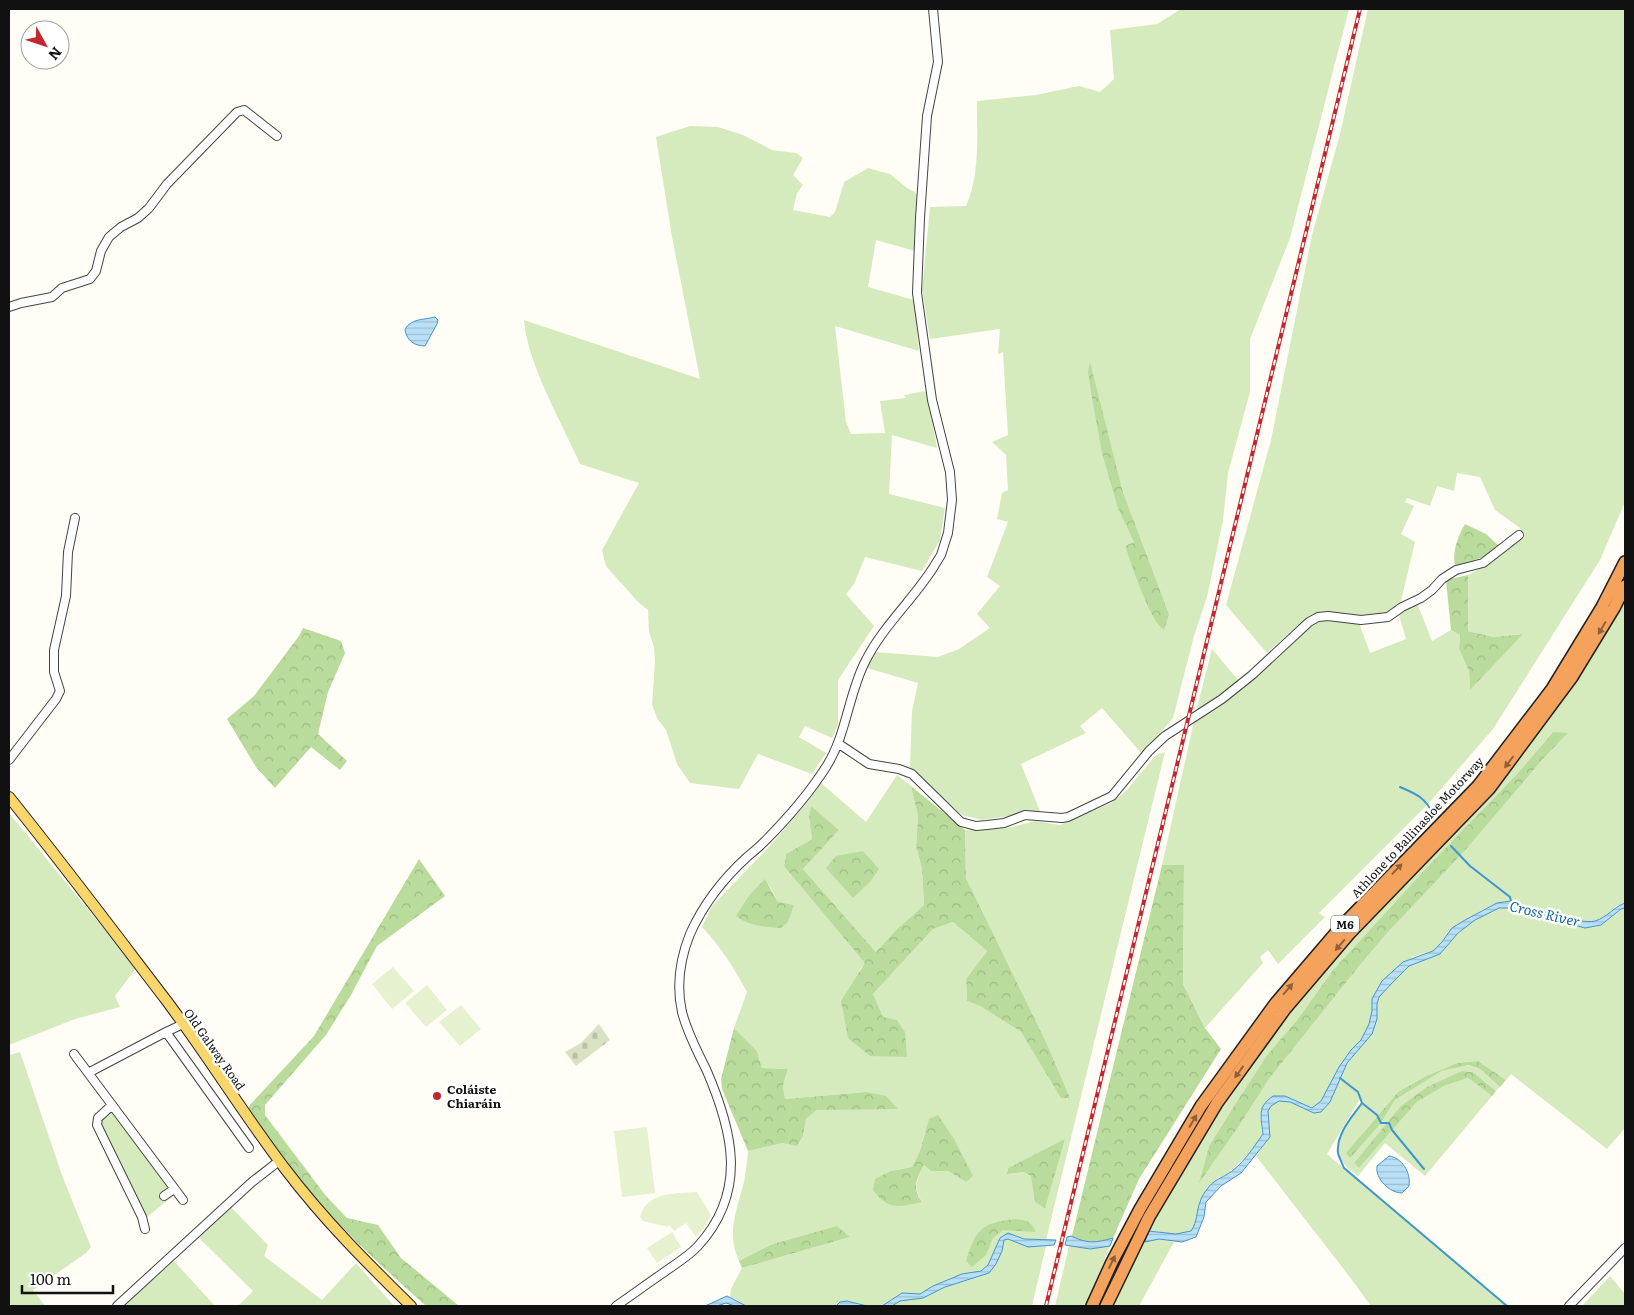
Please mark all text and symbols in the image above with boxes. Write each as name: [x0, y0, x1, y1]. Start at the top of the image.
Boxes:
north arrow: [20, 20, 70, 70]
text: N: [44, 43, 67, 65]
one-way arrow: [1597, 622, 1606, 635]
street label: Athlone to Ballinasloe Motorway: [1347, 752, 1487, 902]
one-way arrow: [1504, 755, 1514, 769]
one-way arrow: [1391, 864, 1403, 876]
water label: Cross River: [1508, 895, 1583, 931]
road number: M6: [1331, 916, 1359, 932]
one-way arrow: [1334, 938, 1345, 951]
one-way arrow: [1282, 983, 1293, 996]
street label: Old Galway Road: [180, 1004, 250, 1094]
one-way arrow: [1234, 1065, 1244, 1079]
place label: Coláiste Chiaráin: [447, 1080, 502, 1112]
marker: Coláiste Chiaráin: [431, 1090, 443, 1102]
one-way arrow: [1188, 1114, 1197, 1127]
one-way arrow: [1109, 1255, 1117, 1269]
scale bar: [22, 1262, 114, 1294]
text: 100 m: [30, 1267, 71, 1290]

